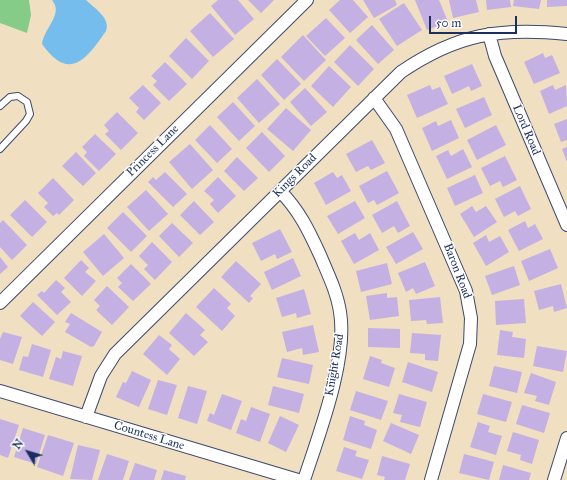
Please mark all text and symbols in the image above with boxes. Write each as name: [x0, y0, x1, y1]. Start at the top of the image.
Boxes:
scale bar: [431, 8, 519, 34]
text: 50 m: [436, 16, 461, 30]
street label: Lord Road: [509, 103, 543, 157]
street label: Princess Lane: [124, 122, 182, 180]
street label: Kings Road: [270, 151, 320, 201]
street label: Baron Road: [440, 241, 474, 301]
street label: Knight Road: [322, 333, 348, 397]
street label: Countess Lane: [112, 418, 186, 454]
north arrow: [8, 432, 48, 472]
text: N: [10, 437, 26, 452]

